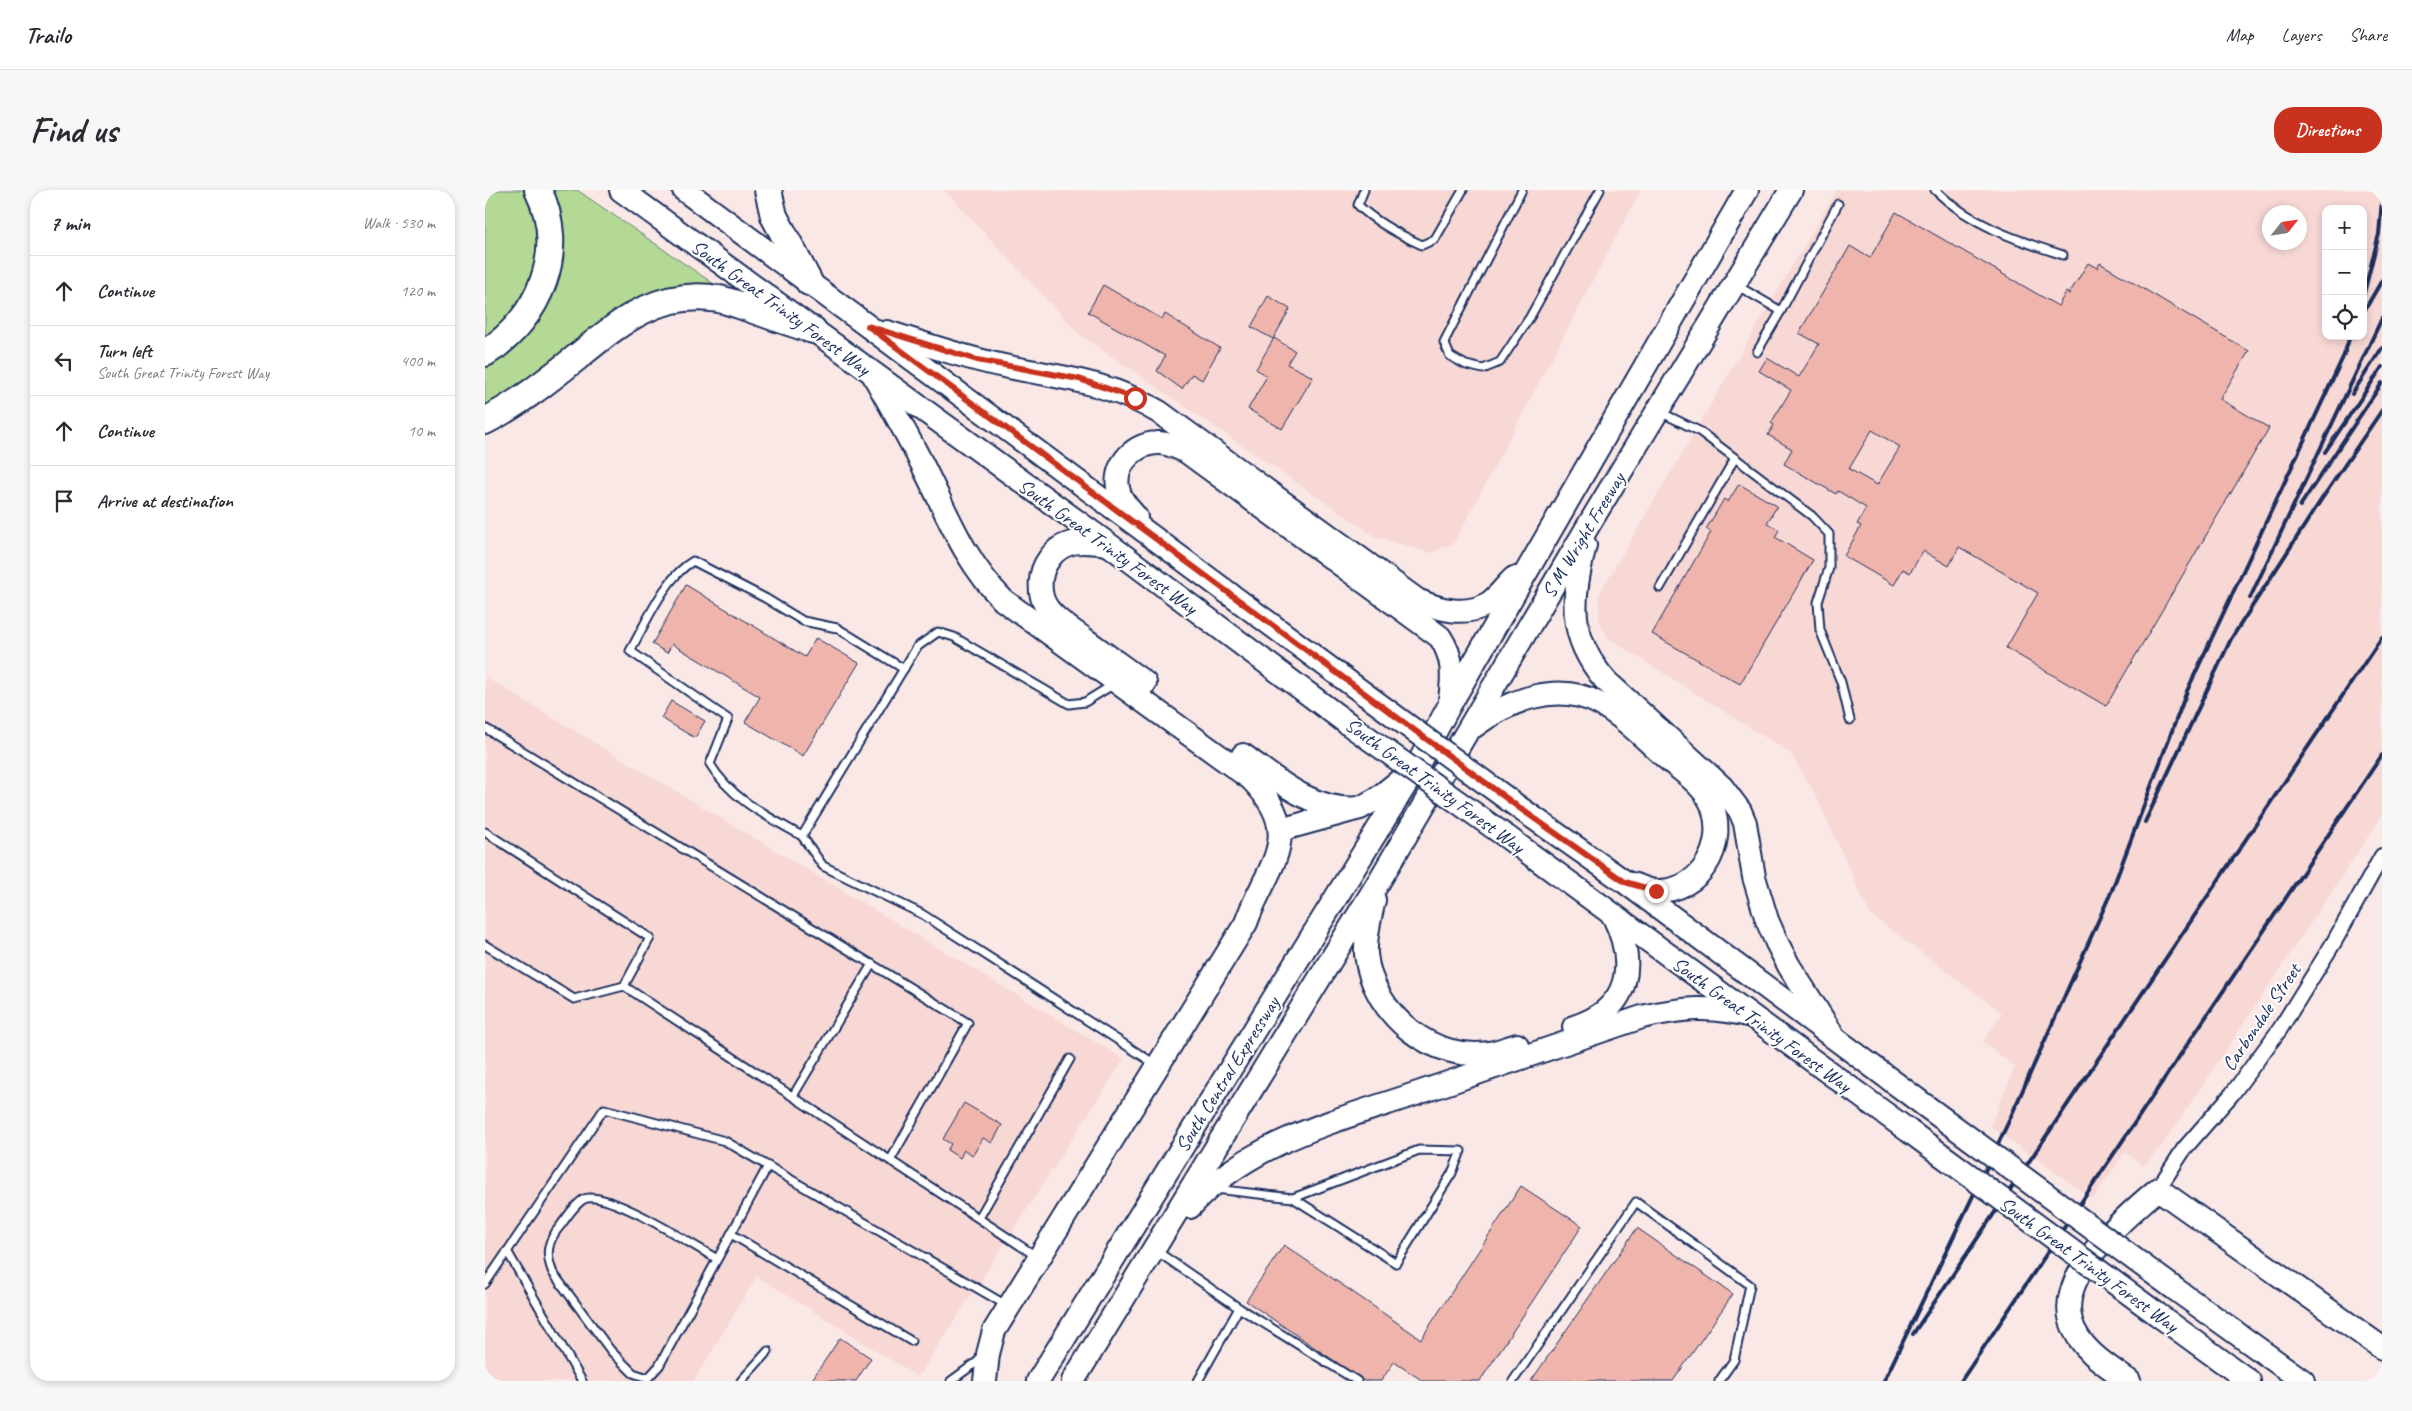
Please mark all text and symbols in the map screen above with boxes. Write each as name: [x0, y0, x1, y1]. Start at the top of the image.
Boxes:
text: Trailo: [25, 20, 71, 50]
text: Map: [2226, 24, 2254, 46]
text: Layers: [2282, 24, 2321, 46]
text: Share: [2349, 24, 2387, 46]
button: Directions: [2274, 107, 2382, 153]
text: Find us: [30, 108, 117, 153]
north arrow: [2262, 205, 2307, 250]
map controls: [2322, 205, 2367, 340]
button: +: [2322, 205, 2367, 250]
text: 7 min: [50, 210, 90, 236]
text: Walk · 530 m: [363, 213, 435, 233]
street label: South Great Trinity Forest Way: [686, 234, 877, 382]
button: −: [2322, 250, 2367, 295]
icon: ahead: [50, 277, 78, 305]
text: Continue: [97, 279, 154, 303]
text: 120 m: [401, 281, 435, 301]
button: locate: [2322, 295, 2367, 340]
text: Turn left: [97, 339, 152, 363]
icon: left: [50, 347, 78, 375]
text: 400 m: [401, 351, 435, 371]
text: South Great Trinity Forest Way: [97, 363, 269, 383]
route start: [1124, 387, 1147, 410]
icon: ahead: [50, 417, 78, 445]
text: Continue: [97, 419, 154, 443]
text: 10 m: [408, 421, 435, 441]
street label: S M Wright Freeway: [1536, 466, 1632, 602]
street label: South Great Trinity Forest Way: [1013, 473, 1204, 621]
icon: arrive: [50, 487, 78, 515]
text: Arrive at destination: [97, 489, 233, 513]
street label: South Great Trinity Forest Way: [1340, 712, 1531, 860]
route end: [1645, 880, 1668, 903]
street label: South Great Trinity Forest Way: [1667, 951, 1858, 1099]
street label: Carbondale Street: [2216, 957, 2308, 1076]
street label: South Central Expressway: [1170, 990, 1286, 1156]
street label: South Great Trinity Forest Way: [1994, 1191, 2185, 1339]

